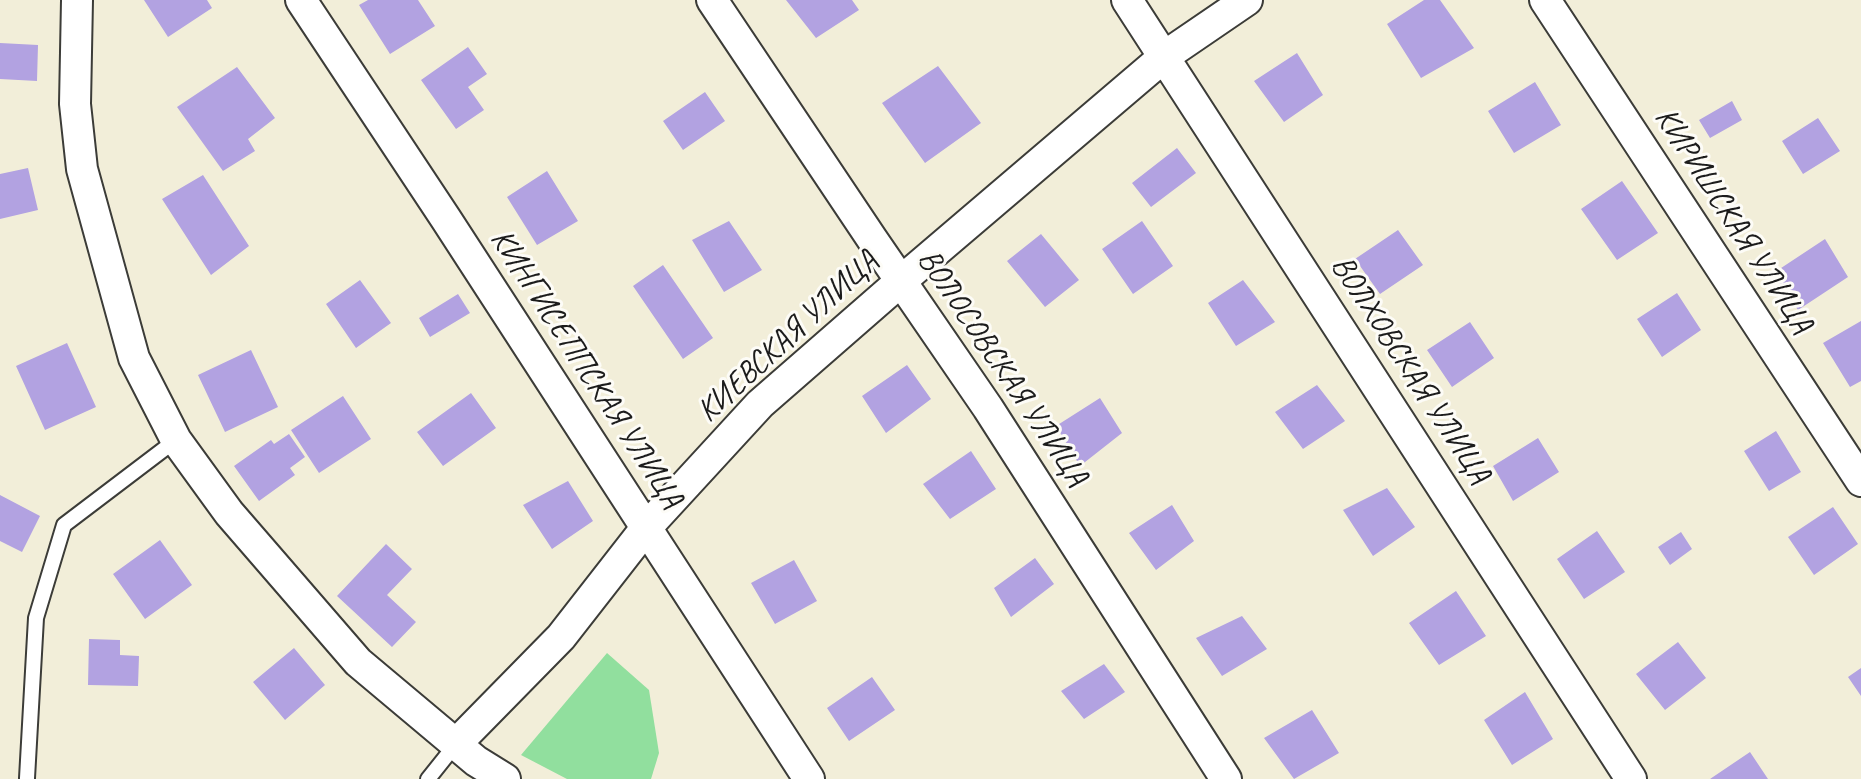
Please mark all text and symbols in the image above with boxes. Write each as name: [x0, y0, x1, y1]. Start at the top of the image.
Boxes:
street label: КИРИШСКАЯ УЛИЦА: [1646, 101, 1820, 341]
street label: КИНГИСЕППСКАЯ УЛИЦА: [481, 222, 691, 516]
street label: ВОЛОСОВСКАЯ УЛИЦА: [908, 242, 1096, 494]
street label: КИЕВСКАЯ УЛИЦА: [689, 243, 887, 431]
street label: ВОЛХОВСКАЯ УЛИЦА: [1322, 249, 1498, 491]

